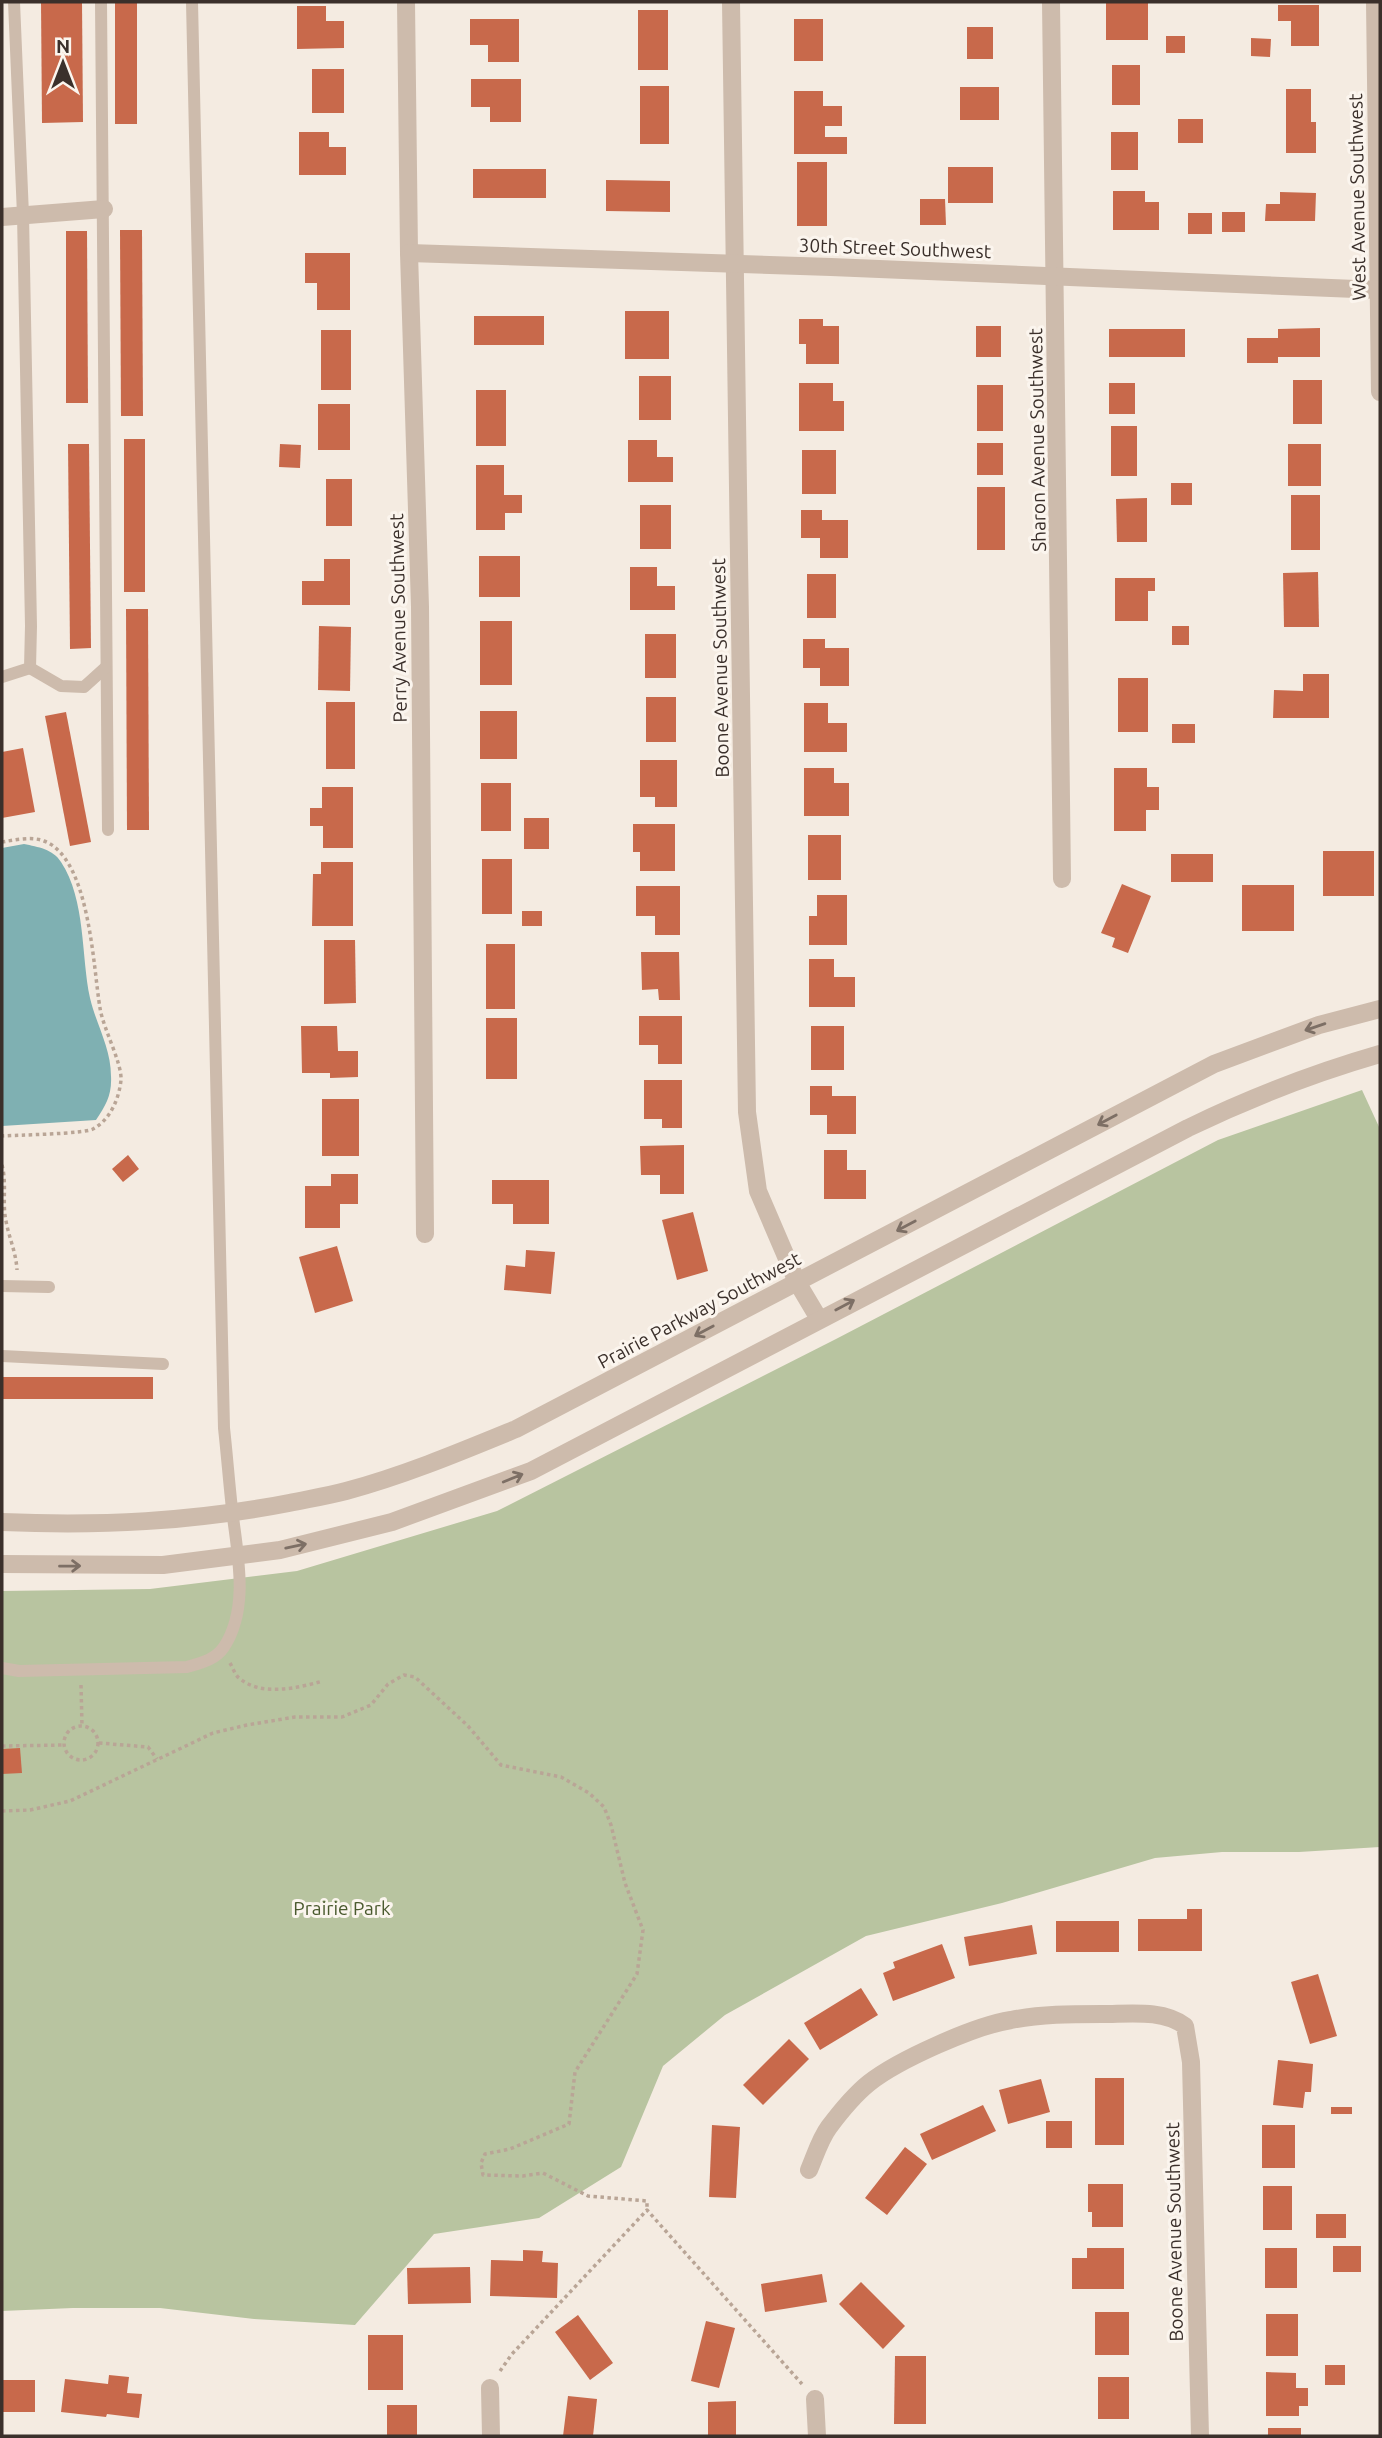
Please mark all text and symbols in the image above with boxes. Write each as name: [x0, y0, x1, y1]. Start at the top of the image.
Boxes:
north arrow: [28, 28, 98, 98]
text: N: [56, 35, 70, 57]
street label: West Avenue Southwest: [1344, 93, 1370, 301]
street label: 30th Street Southwest: [798, 234, 992, 262]
street label: Sharon Avenue Southwest: [1024, 328, 1050, 552]
street label: Perry Avenue Southwest: [385, 513, 411, 723]
street label: Boone Avenue Southwest: [707, 558, 733, 778]
one-way arrow: [1304, 1022, 1326, 1034]
one-way arrow: [1098, 1113, 1118, 1127]
one-way arrow: [896, 1219, 917, 1233]
street label: Prairie Parkway Southwest: [594, 1247, 805, 1373]
one-way arrow: [834, 1298, 855, 1312]
one-way arrow: [694, 1325, 715, 1338]
one-way arrow: [501, 1470, 523, 1483]
one-way arrow: [284, 1539, 307, 1553]
one-way arrow: [58, 1559, 81, 1573]
park label: Prairie Park: [293, 1897, 391, 1919]
street label: Boone Avenue Southwest: [1161, 2122, 1187, 2342]

